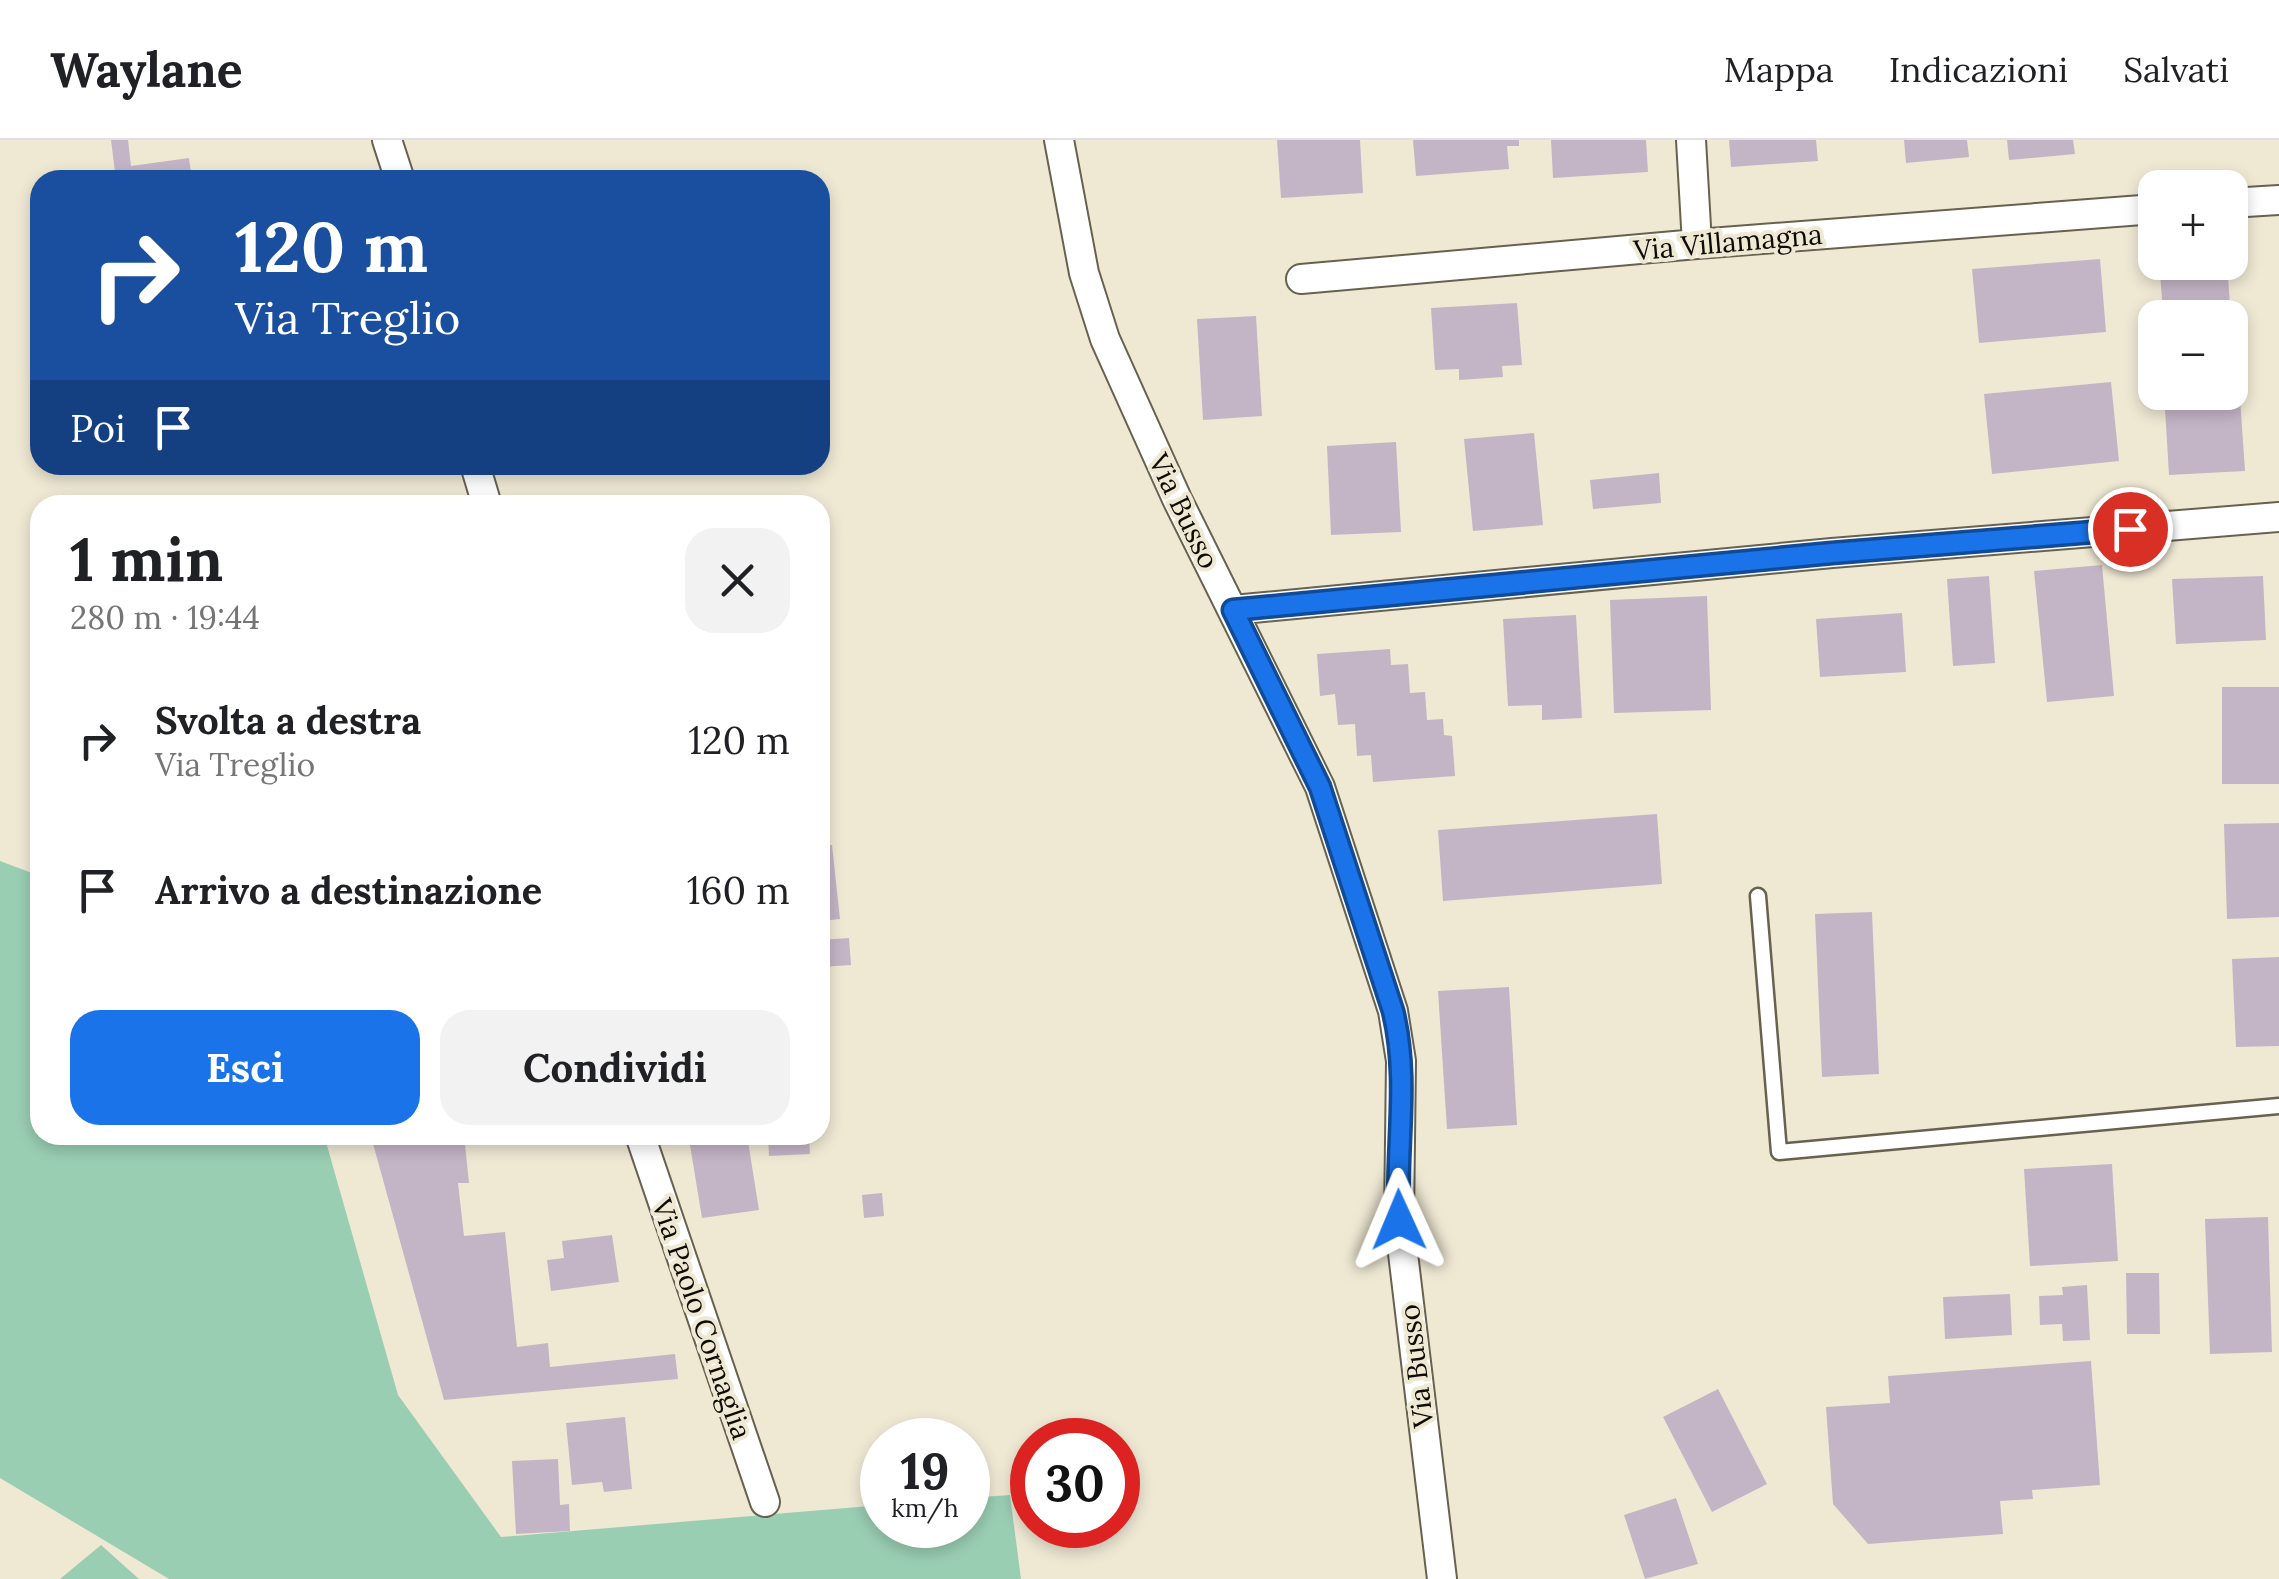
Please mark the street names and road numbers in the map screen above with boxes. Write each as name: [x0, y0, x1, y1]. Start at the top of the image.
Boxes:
street label: Via Villamagna: [1631, 216, 1824, 268]
street label: Via Busso: [1140, 447, 1227, 575]
street label: Via Paolo Cornaglia: [644, 1193, 760, 1444]
street label: Via Busso: [1391, 1302, 1442, 1431]

